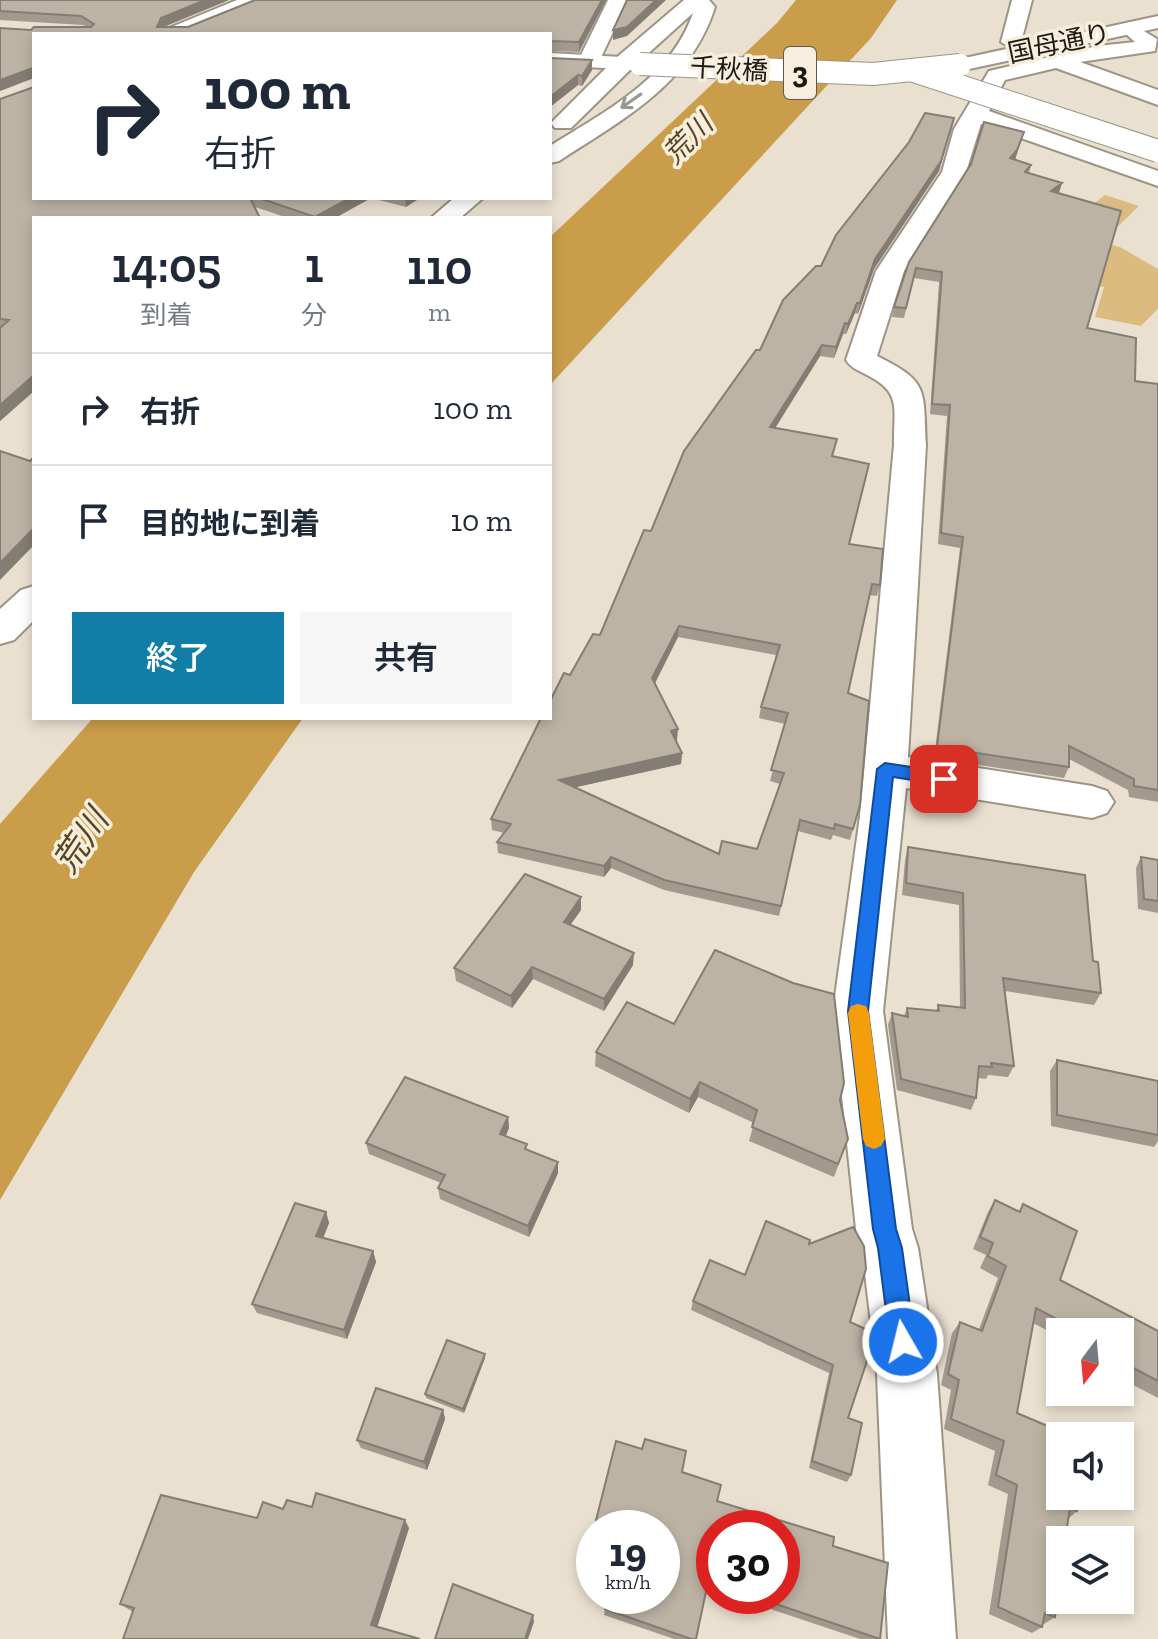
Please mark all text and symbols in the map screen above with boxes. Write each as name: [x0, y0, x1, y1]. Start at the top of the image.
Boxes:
street label: 国母通り: [1005, 17, 1113, 69]
road number: 3: [784, 47, 816, 99]
street label: 千秋橋: [689, 51, 769, 87]
text: 100 m: [204, 56, 351, 123]
icon: right: [72, 64, 176, 168]
one-way arrow: [621, 93, 643, 109]
water label: 荒川: [657, 105, 722, 170]
text: 右折: [204, 132, 276, 175]
text: 14:05: [112, 237, 221, 294]
text: 1: [304, 237, 324, 294]
text: 110: [407, 239, 472, 296]
text: m: [428, 296, 451, 328]
text: 到着: [141, 299, 193, 331]
text: 分: [301, 299, 327, 331]
icon: right: [72, 387, 116, 431]
text: 100 m: [433, 391, 512, 427]
text: 右折: [140, 394, 200, 430]
icon: arrive: [72, 499, 116, 543]
text: 10 m: [450, 503, 512, 539]
text: 目的地に到着: [140, 506, 320, 542]
button: 終了: [72, 612, 284, 704]
button: 共有: [300, 612, 512, 704]
pin: [910, 745, 978, 813]
icon: arrive: [922, 757, 966, 801]
water label: 荒川: [45, 799, 119, 881]
position arrow: [861, 1300, 945, 1384]
north arrow: [1046, 1318, 1134, 1406]
map controls: [1046, 1318, 1134, 1614]
button: sound: [1046, 1422, 1134, 1510]
speed limit sign: 30: [696, 1510, 800, 1614]
button: layers: [1046, 1526, 1134, 1614]
text: 19: [609, 1528, 647, 1576]
text: km/h: [605, 1570, 651, 1594]

